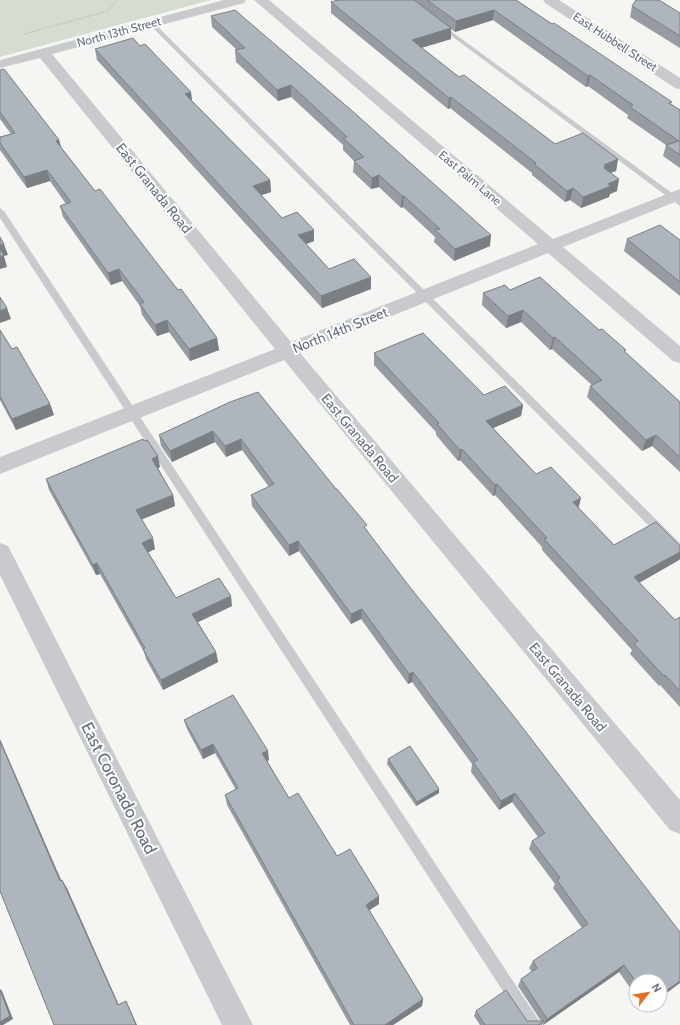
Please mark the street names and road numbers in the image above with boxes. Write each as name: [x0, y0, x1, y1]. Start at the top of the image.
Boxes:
street label: East Hubbell Street: [570, 9, 660, 74]
street label: North 13th Street: [75, 13, 163, 50]
street label: East Granada Road: [112, 139, 196, 237]
street label: East Palm Lane: [436, 147, 505, 208]
street label: North 14th Street: [290, 303, 391, 357]
street label: East Granada Road: [317, 390, 403, 486]
street label: East Granada Road: [525, 639, 611, 735]
street label: East Coronado Road: [77, 719, 161, 857]

